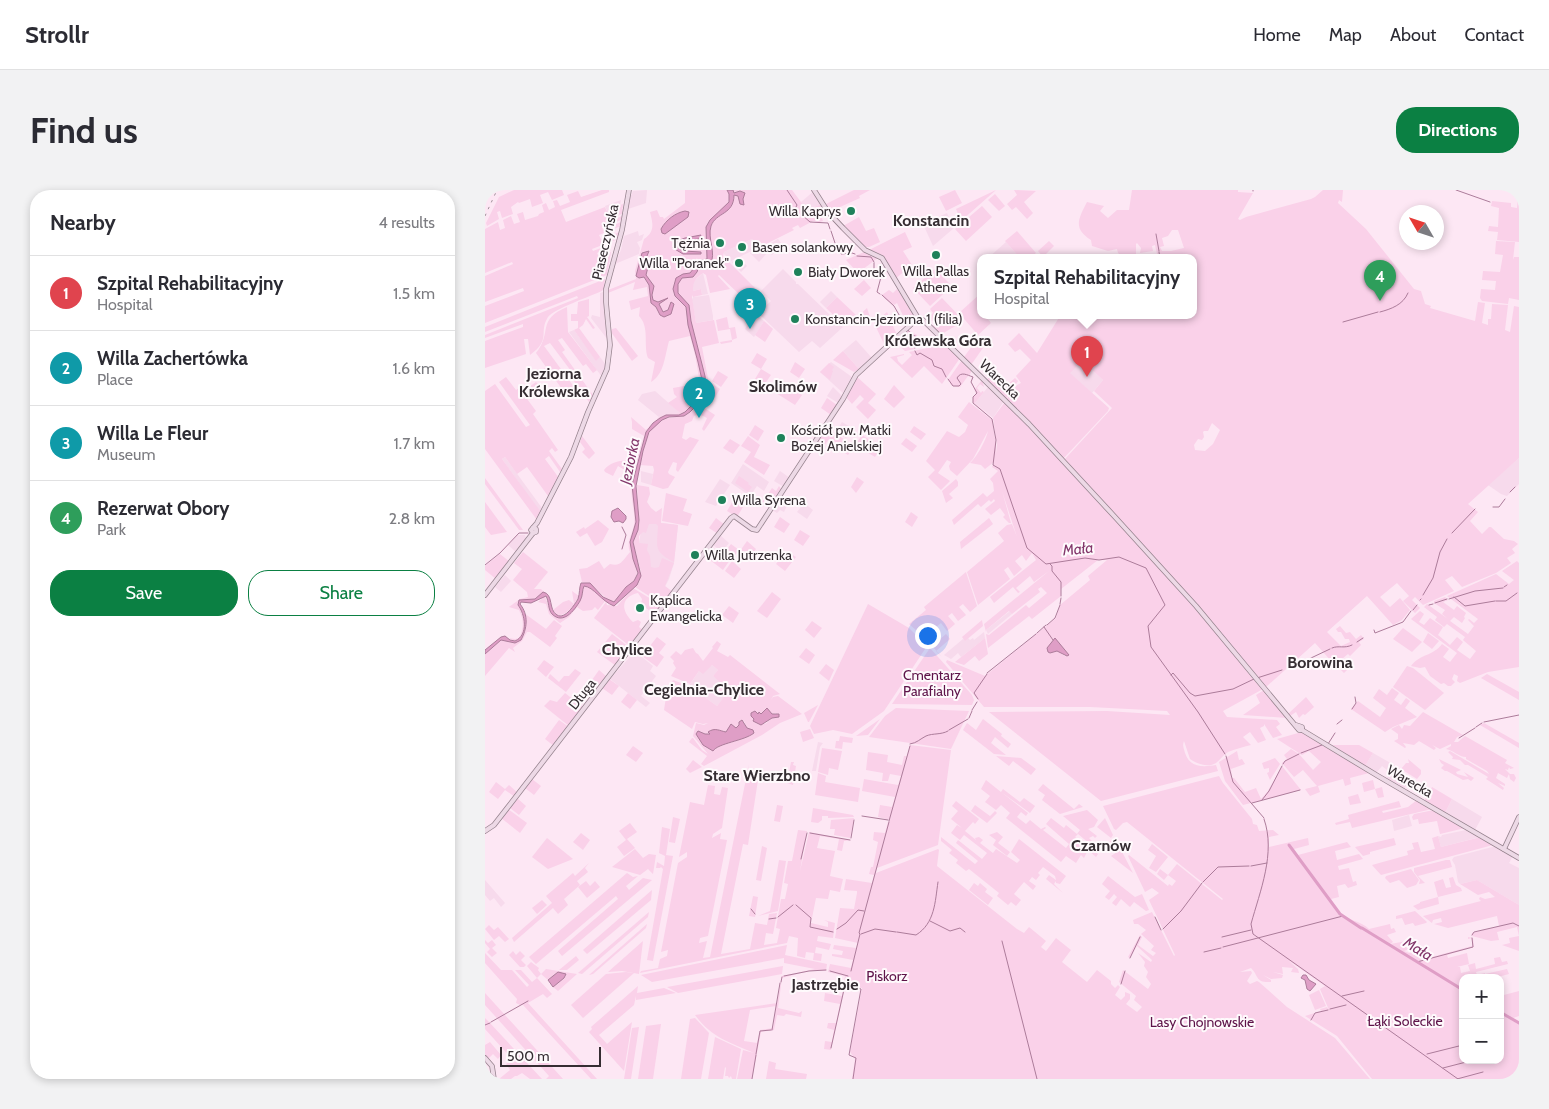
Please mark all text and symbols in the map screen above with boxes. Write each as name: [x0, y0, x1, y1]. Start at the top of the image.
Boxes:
text: Strollr: [25, 20, 89, 49]
text: Home: [1253, 24, 1301, 46]
text: Map: [1329, 24, 1362, 46]
text: About: [1390, 24, 1436, 46]
text: Contact: [1464, 24, 1524, 46]
button: Directions: [1396, 107, 1519, 153]
text: Find us: [30, 109, 138, 152]
street label: Piaseczyńska: [588, 202, 623, 282]
place label: Willa Kaprys: [769, 202, 841, 220]
marker: Willa Kaprys: [845, 205, 857, 217]
north arrow: [1399, 205, 1444, 250]
text: Nearby: [50, 210, 116, 235]
district label: Konstancin: [893, 211, 969, 230]
text: 4 results: [378, 213, 435, 232]
place label: Tężnia: [671, 234, 710, 252]
marker: Tężnia: [714, 237, 726, 249]
place label: Basen solankowy: [752, 238, 853, 256]
marker: Basen solankowy: [736, 241, 748, 253]
marker: Willa Pallas Athene: [930, 249, 942, 261]
place label: Willa "Poranek": [640, 254, 729, 272]
popup: [977, 254, 1197, 319]
marker: Willa "Poranek": [733, 257, 745, 269]
pin: 4: [1364, 260, 1396, 301]
place label: Willa Pallas Athene: [903, 262, 969, 296]
place label: Biały Dworek: [808, 263, 886, 281]
marker: Biały Dworek: [792, 266, 804, 278]
text: Szpital Rehabilitacyjny: [994, 266, 1180, 289]
text: Szpital Rehabilitacyjny: [97, 272, 284, 295]
text: 1: [63, 284, 69, 303]
text: 1.5 km: [393, 284, 435, 303]
pin: 3: [734, 288, 766, 329]
text: Hospital: [994, 289, 1049, 308]
text: Hospital: [97, 295, 153, 314]
place label: Konstancin-Jeziorna 1 (filia): [805, 310, 963, 328]
marker: Konstancin-Jeziorna 1 (filia): [789, 313, 801, 325]
district label: Królewska Góra: [884, 331, 992, 350]
pin: 1: [1071, 336, 1103, 377]
text: Willa Zachertówka: [97, 347, 248, 370]
street label: Warecka: [976, 355, 1024, 403]
text: 2: [62, 359, 70, 378]
text: 1.6 km: [393, 359, 435, 378]
district label: Jeziorna Królewska: [519, 364, 589, 401]
text: Place: [97, 370, 133, 389]
pin: 2: [683, 377, 715, 418]
district label: Skolimów: [749, 377, 818, 396]
place label: Kościół pw. Matki Bożej Anielskiej: [791, 421, 891, 455]
text: Willa Le Fleur: [97, 422, 208, 445]
marker: Kościół pw. Matki Bożej Anielskiej: [775, 432, 787, 444]
text: 3: [62, 434, 70, 453]
text: 1.7 km: [394, 434, 435, 453]
water label: Jeziorka: [616, 436, 644, 488]
text: Museum: [97, 445, 155, 464]
place label: Willa Syrena: [732, 491, 806, 509]
marker: Willa Syrena: [716, 494, 728, 506]
text: Rezerwat Obory: [97, 497, 230, 520]
text: 4: [61, 509, 71, 528]
text: 2.8 km: [389, 509, 435, 528]
text: Park: [97, 520, 126, 539]
water label: Mała: [1061, 538, 1094, 560]
place label: Willa Jutrzenka: [705, 546, 792, 564]
marker: Willa Jutrzenka: [689, 549, 701, 561]
button: Save: [50, 570, 238, 616]
button: Share: [248, 570, 435, 616]
place label: Kaplica Ewangelicka: [650, 591, 722, 625]
marker: Kaplica Ewangelicka: [634, 602, 646, 614]
your location: [915, 623, 941, 649]
district label: Chylice: [602, 640, 652, 659]
district label: Borowina: [1287, 653, 1353, 672]
park label: Cmentarz Parafialny: [903, 666, 961, 700]
street label: Długa: [564, 675, 600, 713]
district label: Cegielnia-Chylice: [644, 680, 764, 699]
street label: Warecka: [1384, 761, 1436, 801]
district label: Stare Wierzbno: [704, 766, 810, 785]
district label: Czarnów: [1071, 836, 1131, 855]
water label: Mała: [1399, 933, 1436, 965]
park label: Piskorz: [866, 967, 908, 985]
map controls: [1459, 974, 1504, 1064]
button: +: [1459, 974, 1504, 1019]
district label: Jastrzębie: [791, 975, 858, 994]
park label: Łąki Soleckie: [1367, 1012, 1443, 1030]
park label: Lasy Chojnowskie: [1150, 1013, 1254, 1031]
button: −: [1459, 1019, 1504, 1064]
scale bar: [500, 1044, 601, 1067]
text: 500 m: [507, 1047, 550, 1065]

